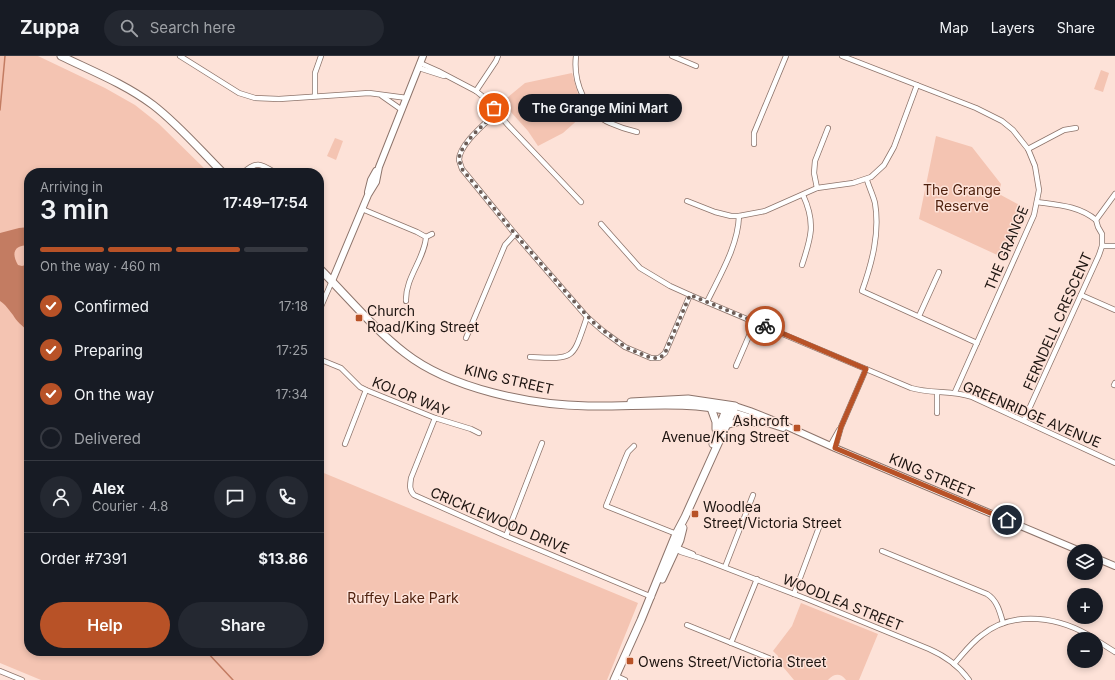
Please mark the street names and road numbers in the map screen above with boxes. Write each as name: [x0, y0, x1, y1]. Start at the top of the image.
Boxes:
street label: THE GRANGE: [981, 203, 1031, 293]
street label: FERNDELL CRESCENT: [1019, 249, 1095, 393]
street label: KING STREET: [463, 360, 555, 398]
street label: KOLOR WAY: [370, 373, 453, 419]
street label: GREENRIDGE AVENUE: [960, 377, 1104, 451]
street label: KING STREET: [887, 449, 977, 501]
street label: CRICKLEWOOD DRIVE: [428, 483, 572, 557]
street label: WOODLEA STREET: [780, 570, 906, 634]

